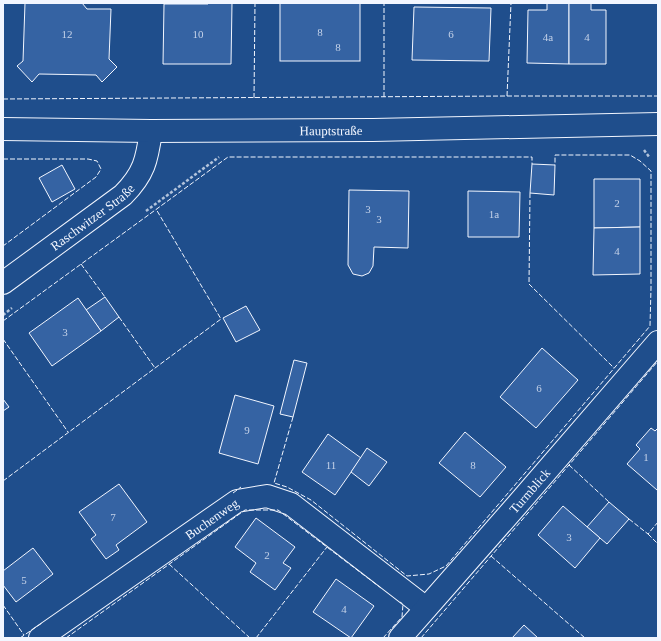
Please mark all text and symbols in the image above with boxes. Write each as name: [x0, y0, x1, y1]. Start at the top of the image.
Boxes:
house number: 8: [317, 26, 323, 38]
house number: 12: [62, 28, 73, 40]
house number: 10: [193, 28, 204, 40]
house number: 6: [448, 28, 454, 40]
house number: 4a: [543, 31, 553, 43]
house number: 4: [584, 31, 590, 43]
house number: 8: [335, 41, 341, 53]
street label: Hauptstraße: [300, 123, 363, 138]
street label: Raschwitzer Straße: [48, 181, 138, 254]
house number: 2: [614, 197, 620, 209]
house number: 3: [365, 203, 371, 215]
house number: 1a: [489, 208, 499, 220]
house number: 3: [376, 213, 382, 225]
house number: 4: [614, 245, 620, 257]
house number: 3: [62, 326, 68, 338]
house number: 6: [536, 382, 542, 394]
house number: 9: [244, 424, 250, 436]
house number: 1: [643, 451, 649, 463]
house number: 11: [326, 459, 336, 471]
house number: 8: [470, 459, 476, 471]
street label: Turmblick: [506, 465, 554, 517]
street label: Buchenweg: [182, 495, 242, 543]
house number: 7: [110, 511, 116, 523]
house number: 3: [566, 531, 572, 543]
house number: 2: [264, 549, 270, 561]
house number: 5: [21, 574, 27, 586]
house number: 4: [341, 603, 347, 615]

